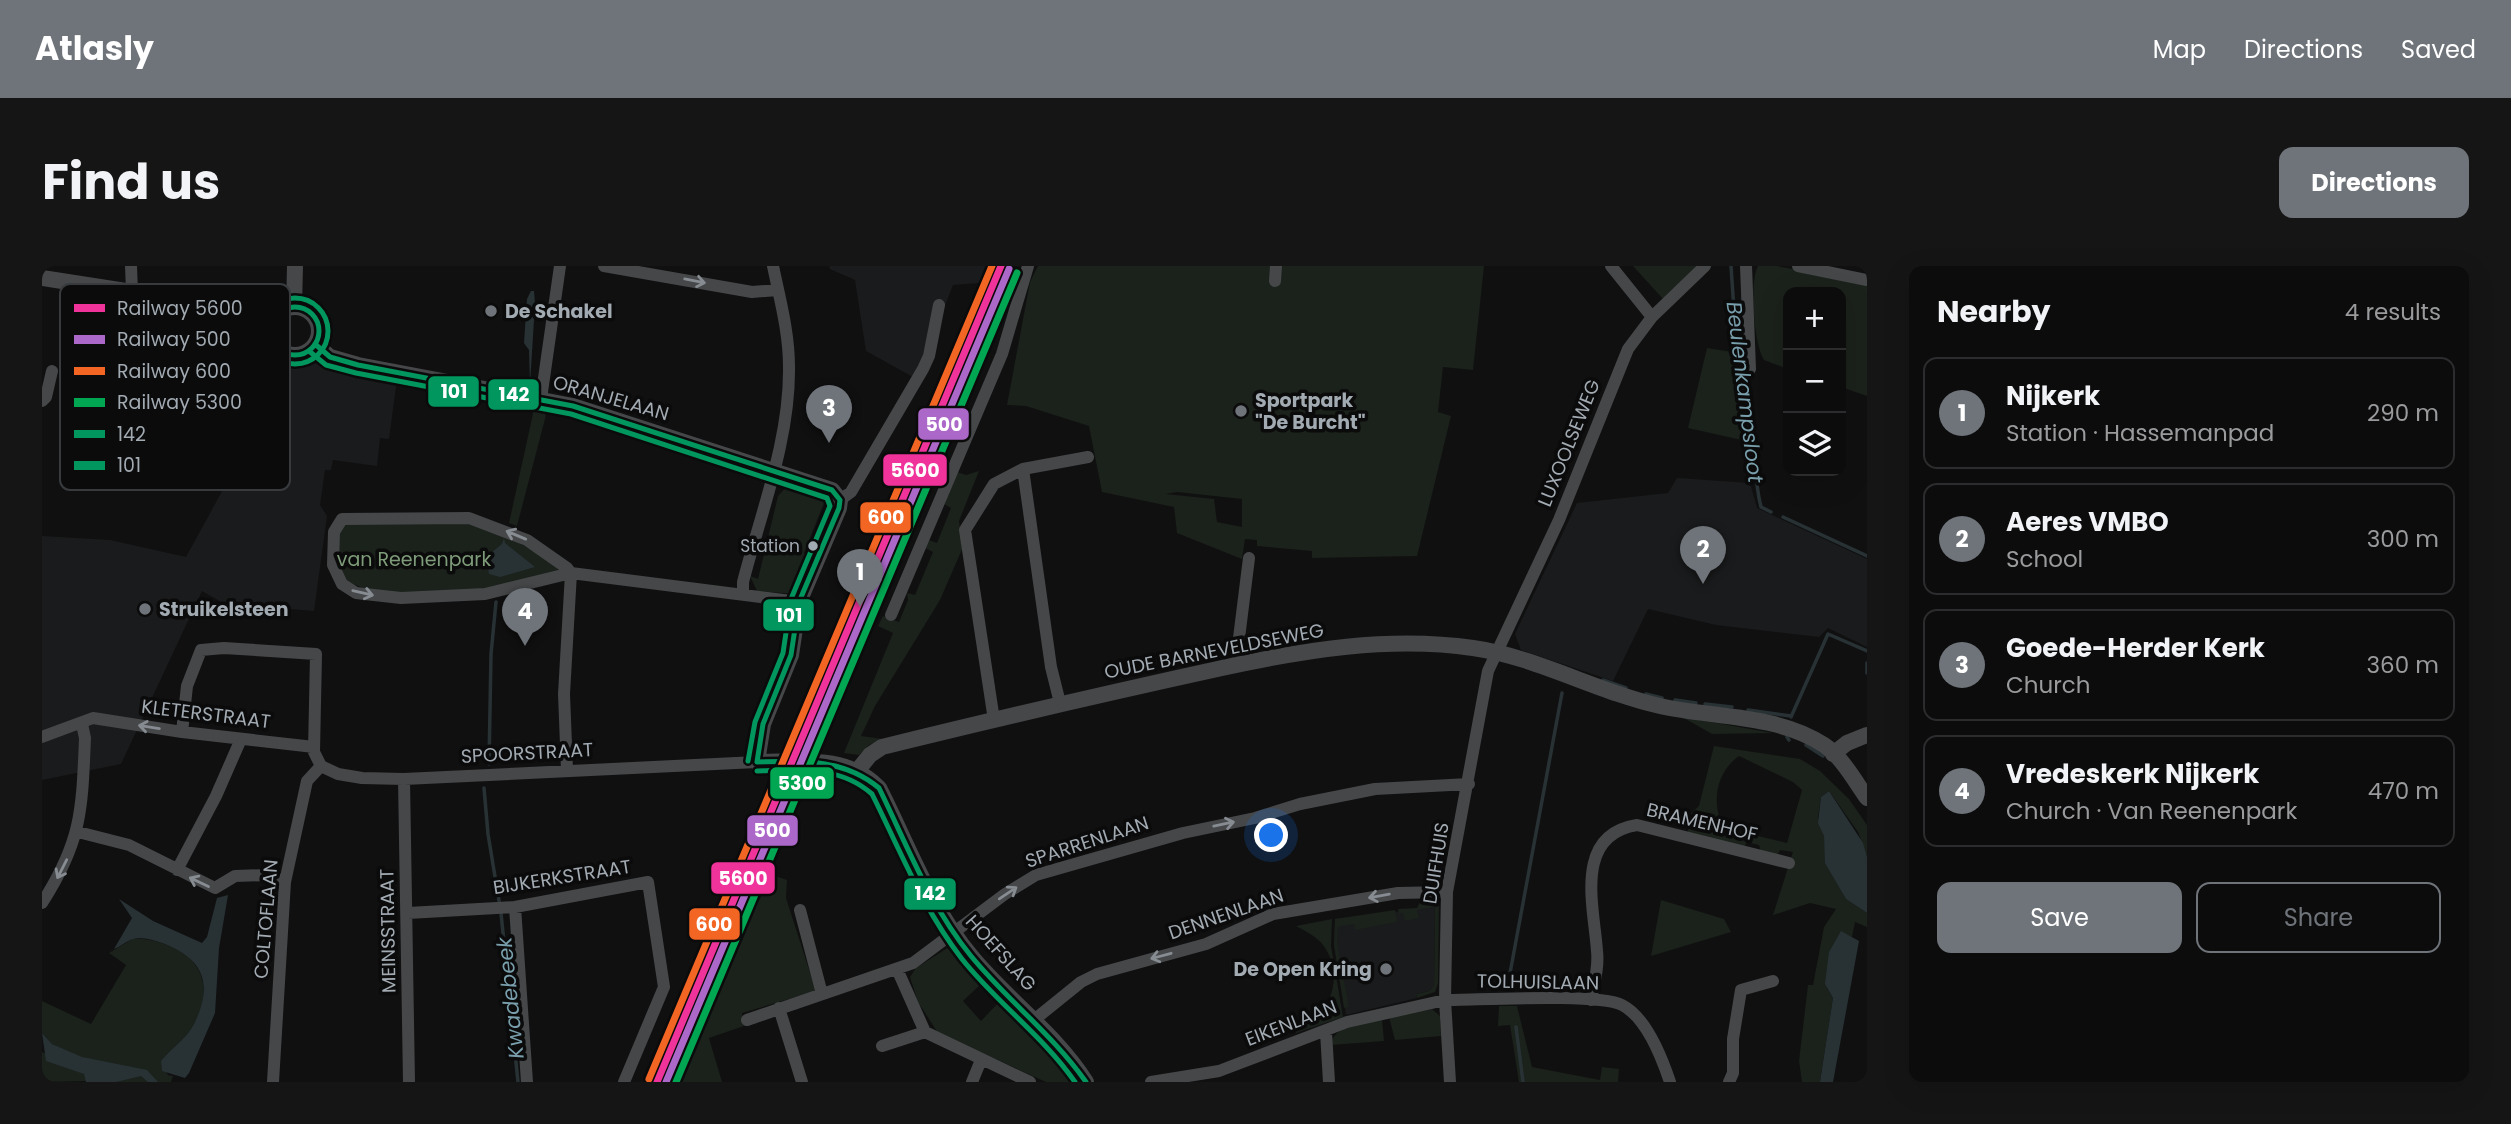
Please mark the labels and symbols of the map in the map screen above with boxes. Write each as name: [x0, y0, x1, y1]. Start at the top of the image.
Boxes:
one-way arrow: [684, 275, 706, 288]
legend: [60, 284, 290, 490]
text: Railway 5600: [117, 295, 243, 322]
place label: De Schakel: [505, 298, 612, 325]
water label: Beulenkampsloot: [1719, 300, 1771, 485]
marker: De Schakel: [483, 303, 499, 319]
text: Railway 500: [117, 326, 231, 353]
text: Railway 600: [117, 358, 231, 385]
street label: ORANJELAAN: [550, 369, 672, 427]
line badge: 101: [427, 375, 480, 408]
street label: LUXOOLSEWEG: [1531, 375, 1607, 511]
text: 101: [441, 378, 467, 405]
line badge: 142: [487, 378, 540, 411]
text: 142: [499, 381, 530, 408]
pin: 3: [806, 385, 852, 443]
place label: Sportpark "De Burcht": [1255, 387, 1366, 436]
text: Railway 5300: [117, 389, 242, 416]
marker: Sportpark "De Burcht": [1233, 403, 1249, 419]
line badge: 500: [917, 407, 970, 441]
text: 500: [925, 411, 963, 438]
text: 142: [117, 421, 146, 448]
text: 101: [117, 452, 141, 479]
line badge: 5600: [882, 453, 948, 487]
text: 5600: [890, 457, 940, 484]
line badge: 600: [859, 501, 912, 534]
text: 600: [868, 504, 904, 531]
pin: 2: [1680, 526, 1726, 584]
one-way arrow: [505, 528, 527, 541]
place label: Station: [740, 534, 800, 558]
marker: Station: [806, 539, 820, 553]
park label: van Reenenpark: [337, 546, 491, 573]
pin: 1: [837, 549, 883, 607]
one-way arrow: [351, 586, 374, 600]
pin: 4: [502, 588, 548, 646]
place label: Struikelsteen: [159, 596, 289, 623]
line badge: 101: [762, 598, 815, 632]
marker: Struikelsteen: [137, 601, 153, 617]
text: 101: [776, 602, 802, 629]
street label: OUDE BARNEVELDSEWEG: [1102, 616, 1326, 686]
street label: KLETERSTRAAT: [140, 693, 272, 735]
one-way arrow: [138, 720, 161, 733]
street label: SPOORSTRAAT: [460, 736, 594, 770]
line badge: 5300: [769, 766, 835, 800]
text: 5300: [778, 770, 826, 797]
street label: BRAMENHOF: [1644, 796, 1760, 848]
street label: SPARRENLAAN: [1022, 809, 1152, 875]
line badge: 500: [746, 814, 799, 847]
text: 500: [753, 817, 791, 844]
one-way arrow: [1212, 817, 1234, 830]
your location: [1254, 818, 1288, 852]
street label: DUIFHUIS: [1416, 820, 1456, 906]
street label: BIJKERKSTRAAT: [491, 853, 633, 901]
one-way arrow: [55, 858, 68, 879]
street label: COLTOFLAAN: [247, 858, 285, 980]
line badge: 5600: [710, 861, 776, 895]
text: 5600: [718, 865, 768, 892]
street label: MEINSSTRAAT: [373, 869, 403, 993]
one-way arrow: [189, 874, 210, 888]
line badge: 142: [903, 877, 957, 911]
text: 142: [915, 880, 946, 907]
street label: DENNENLAAN: [1165, 882, 1287, 946]
one-way arrow: [998, 886, 1017, 900]
one-way arrow: [1368, 890, 1391, 903]
line badge: 600: [688, 907, 741, 941]
street label: HOEFSLAG: [959, 909, 1043, 997]
text: 600: [696, 911, 732, 938]
water label: Kwadebeek: [489, 935, 531, 1060]
one-way arrow: [1151, 951, 1173, 964]
place label: De Open Kring: [1233, 956, 1372, 983]
marker: De Open Kring: [1378, 961, 1394, 977]
street label: TOLHUISLAAN: [1477, 967, 1599, 997]
street label: EIKENLAAN: [1241, 993, 1341, 1053]

